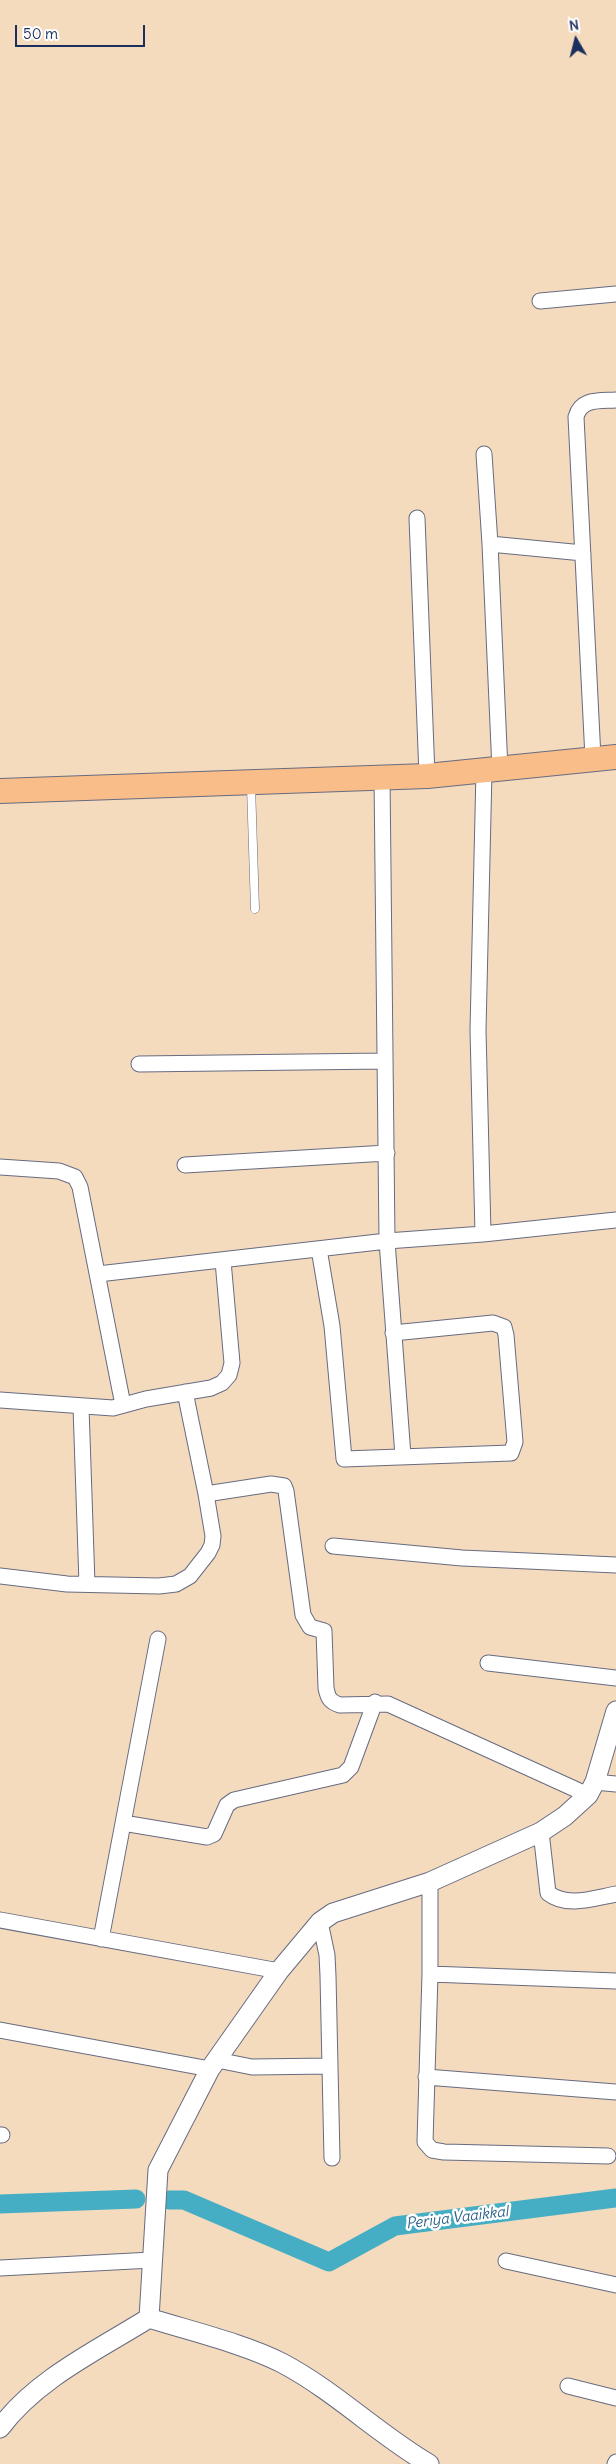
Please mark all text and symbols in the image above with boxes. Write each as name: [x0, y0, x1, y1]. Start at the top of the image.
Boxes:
scale bar: [18, 15, 148, 47]
north arrow: [551, 15, 601, 65]
text: N: [568, 16, 580, 35]
text: 50 m: [23, 24, 58, 43]
water label: Periya Vaaikkal: [405, 2203, 509, 2233]

